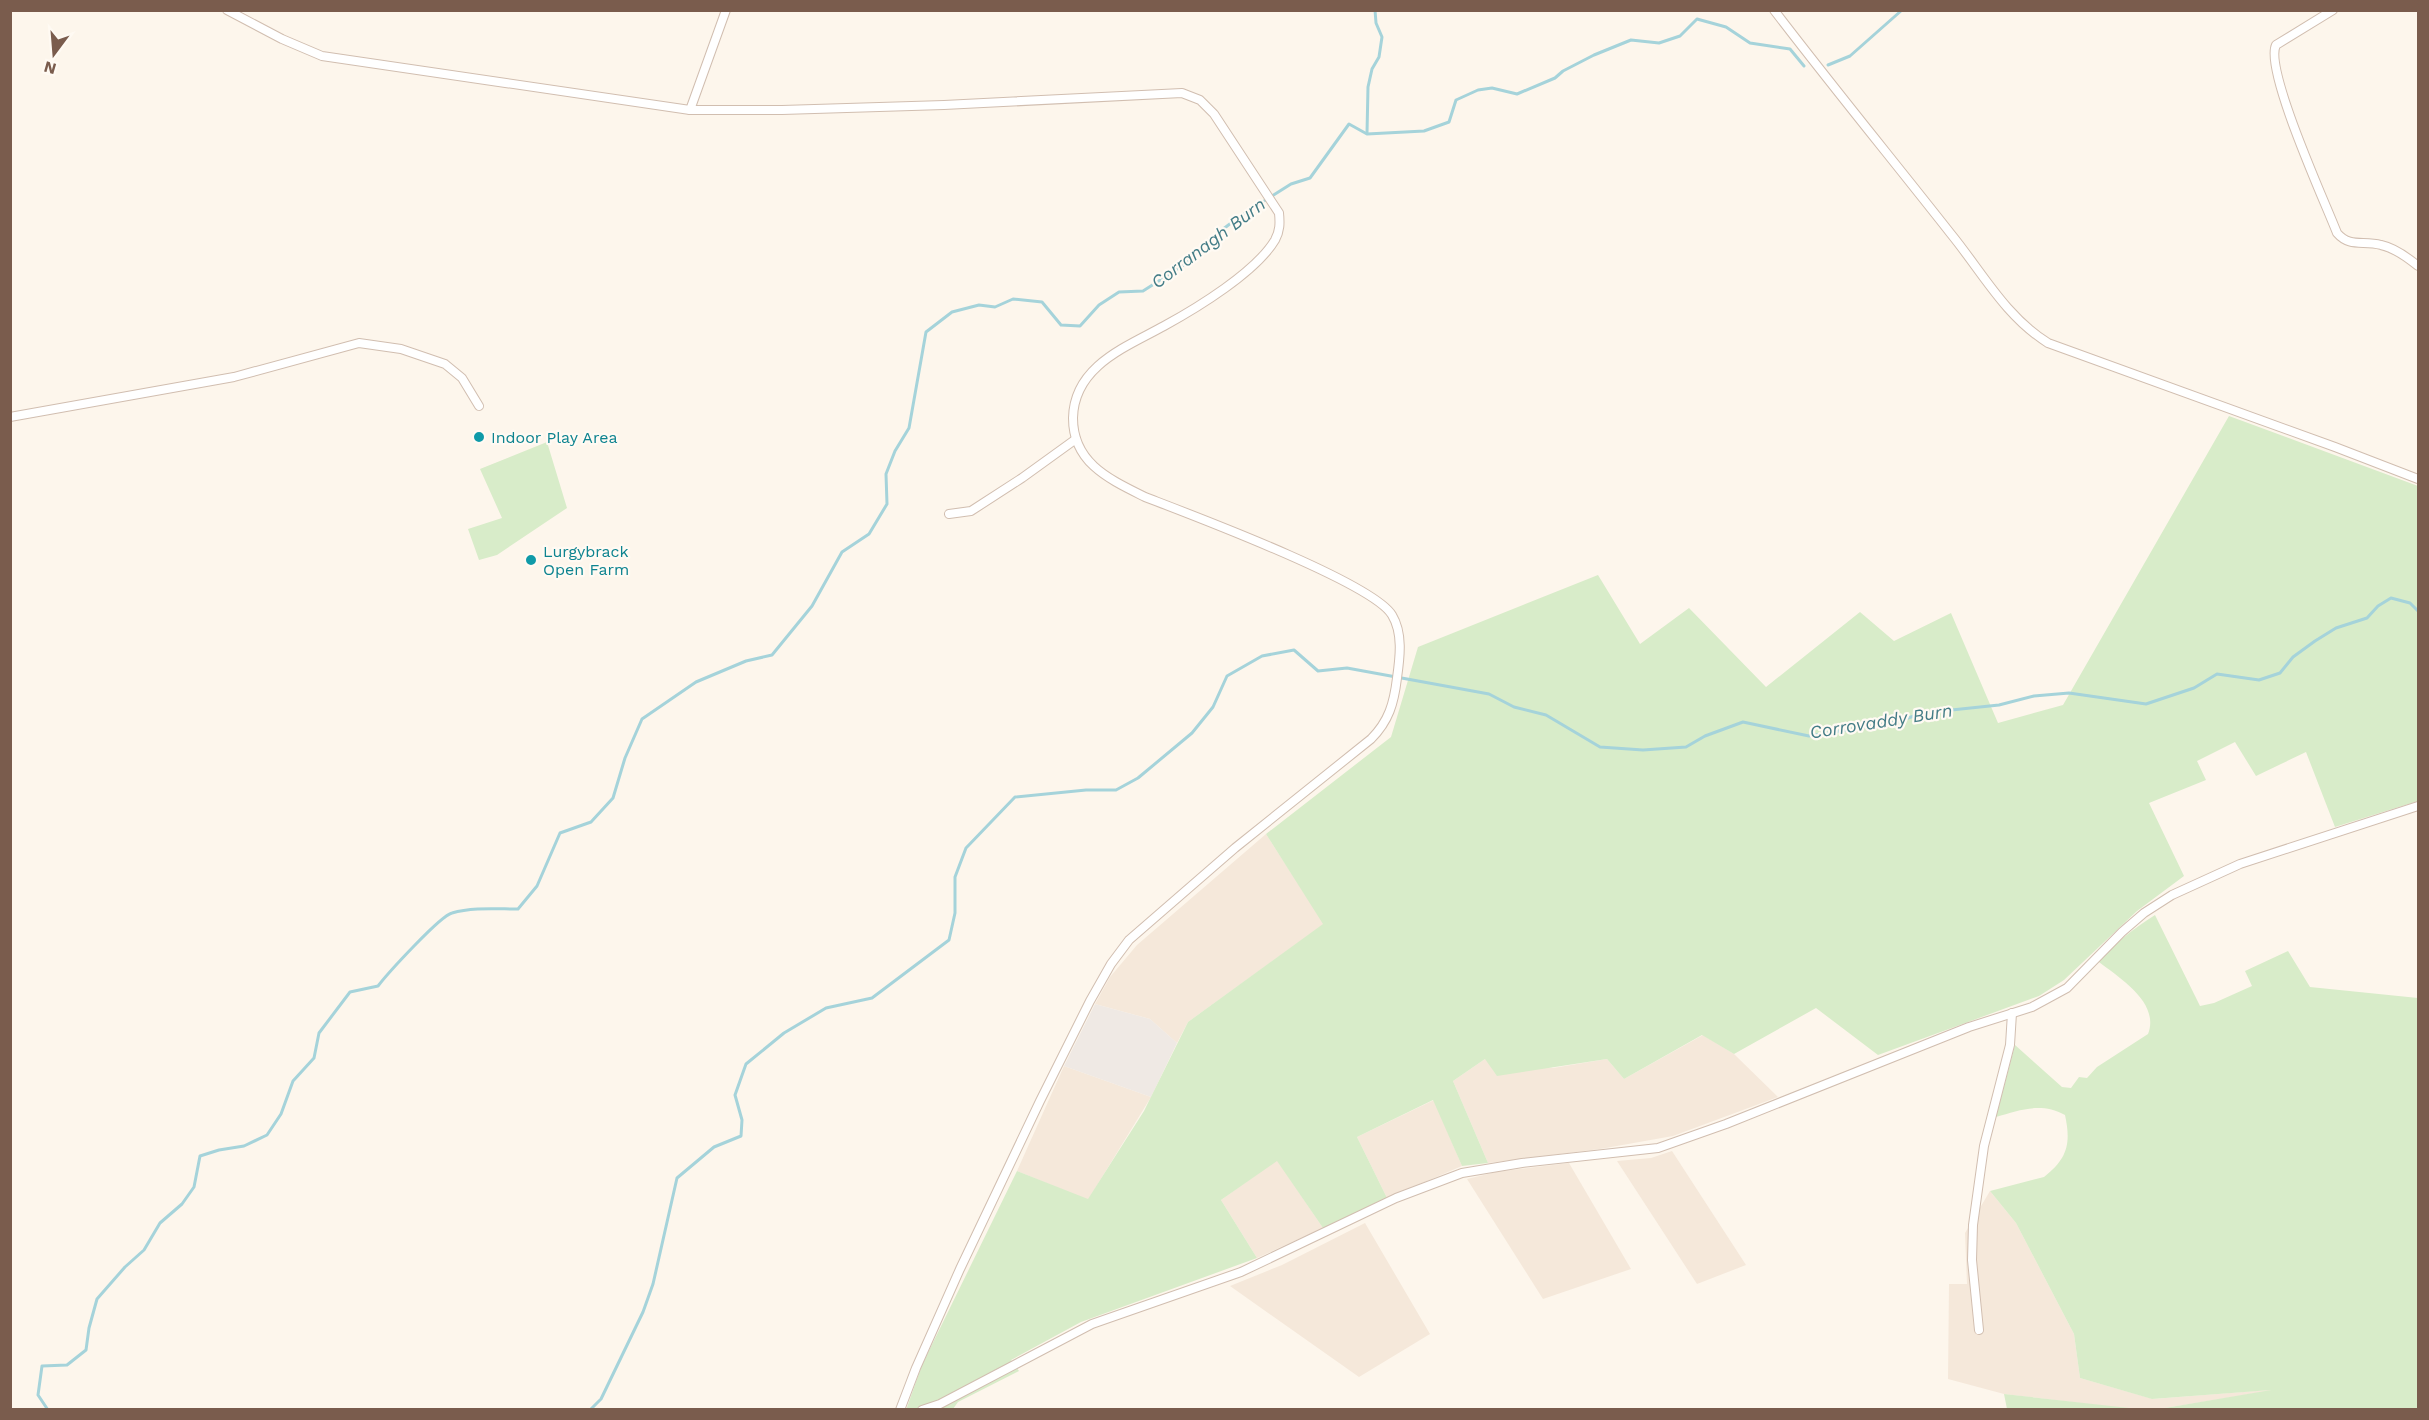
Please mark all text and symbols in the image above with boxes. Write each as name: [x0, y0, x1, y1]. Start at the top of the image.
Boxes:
north arrow: [24, 24, 84, 84]
text: N: [42, 57, 58, 79]
water label: Corranagh Burn: [1147, 193, 1269, 293]
place label: Indoor Play Area: [491, 428, 617, 447]
marker: Indoor Play Area: [472, 430, 486, 444]
place label: Lurgybrack Open Farm: [543, 542, 629, 579]
marker: Lurgybrack Open Farm: [524, 553, 538, 567]
water label: Corrovaddy Burn: [1808, 699, 1954, 743]

